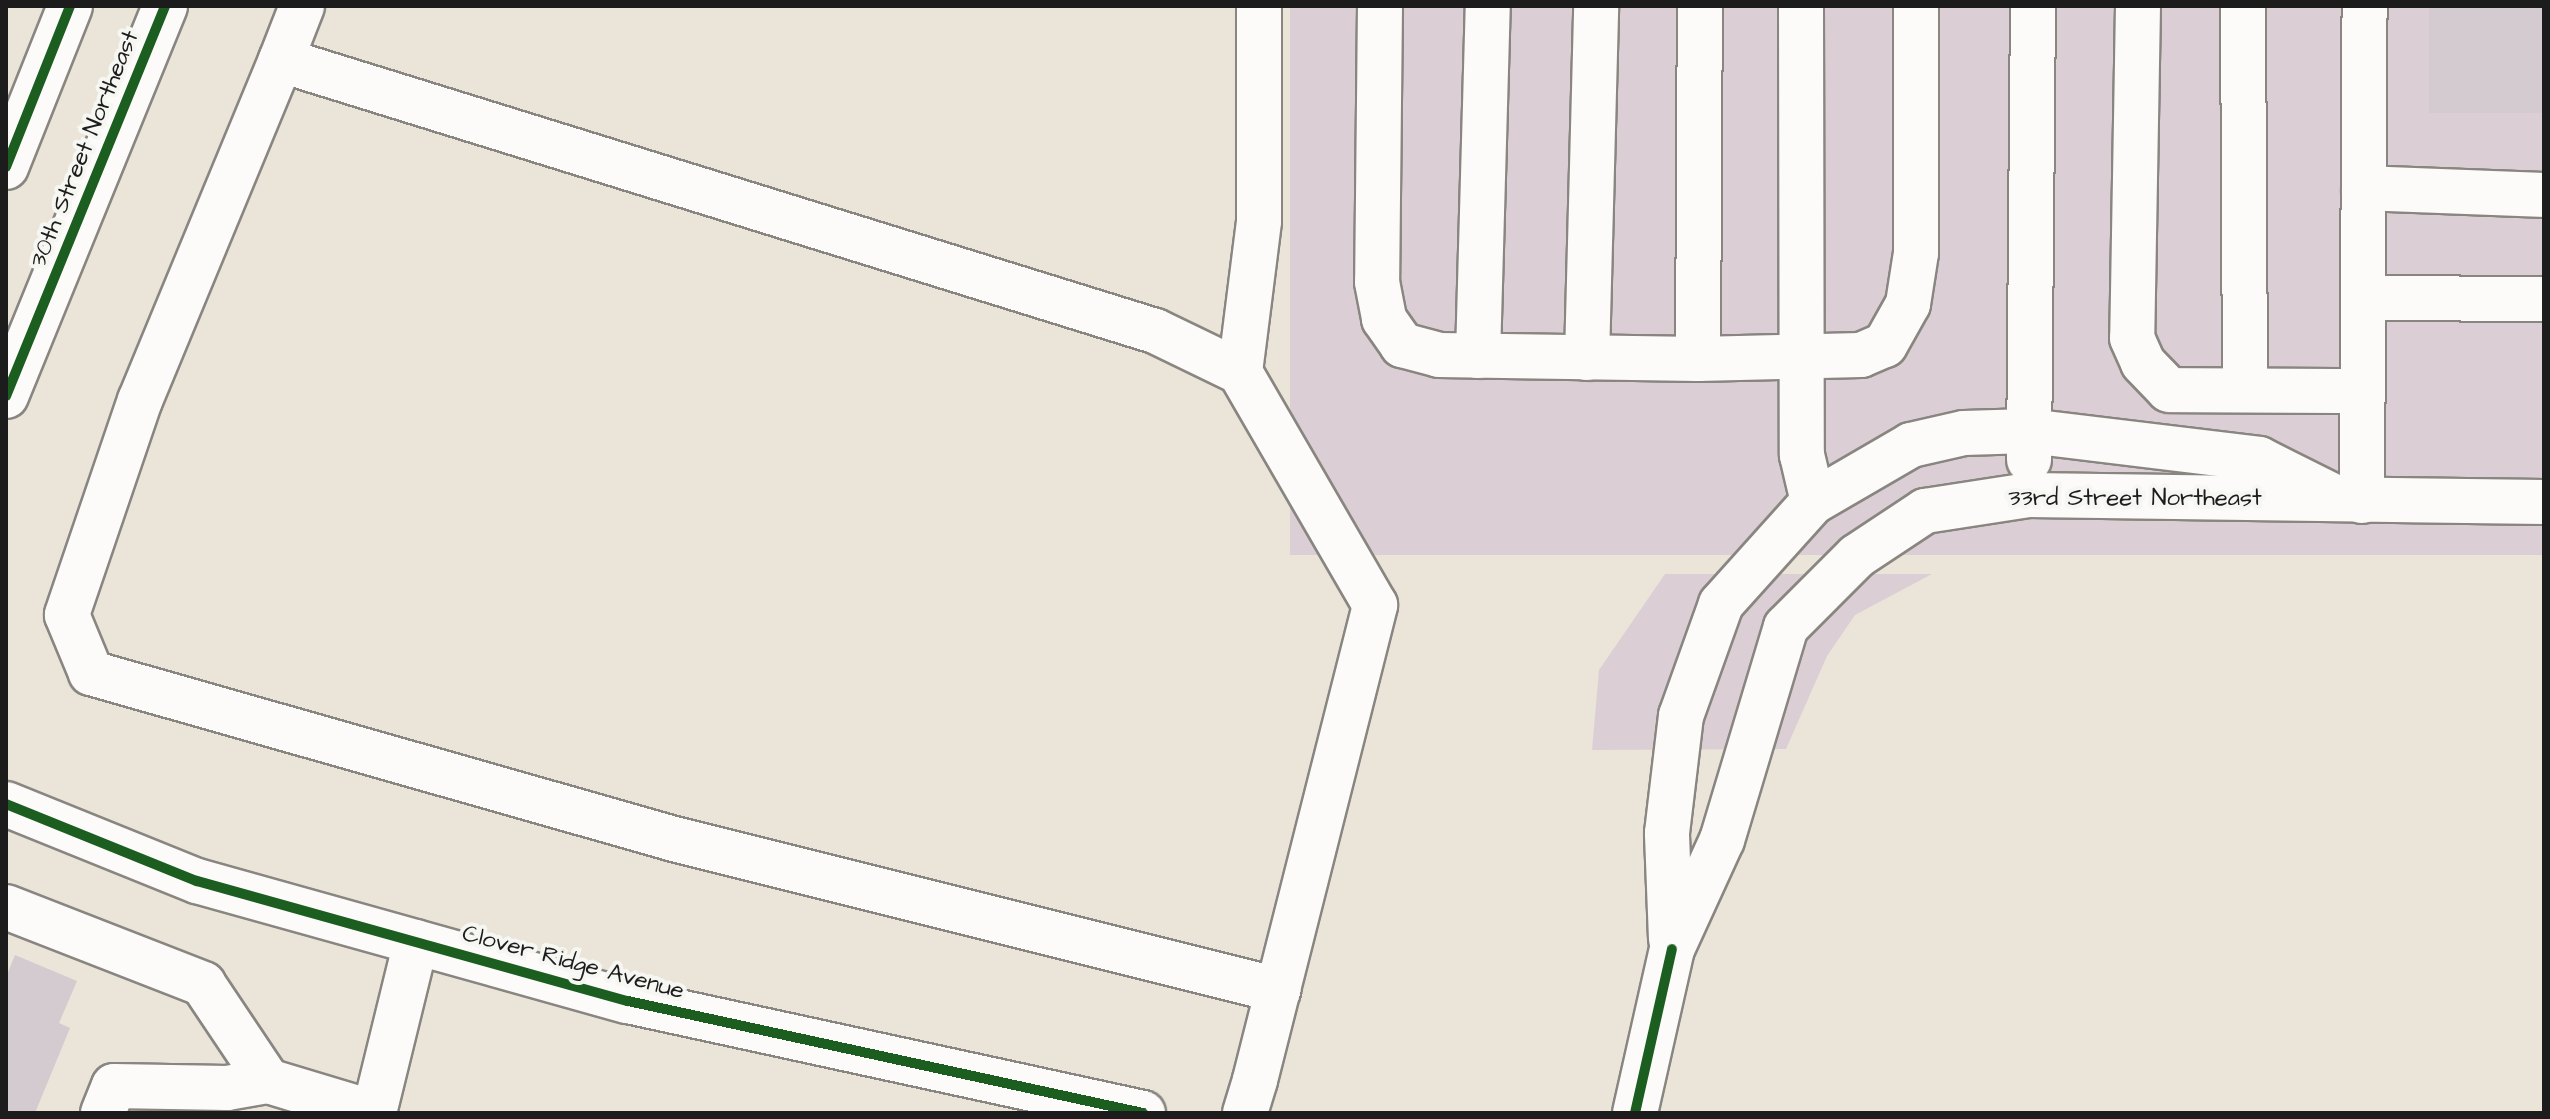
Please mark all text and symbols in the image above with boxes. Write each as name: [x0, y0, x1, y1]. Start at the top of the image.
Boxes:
street label: 30th Street Northeast: [24, 27, 146, 271]
street label: 33rd Street Northeast: [2008, 485, 2262, 513]
street label: Clover Ridge Avenue: [459, 920, 687, 1006]

